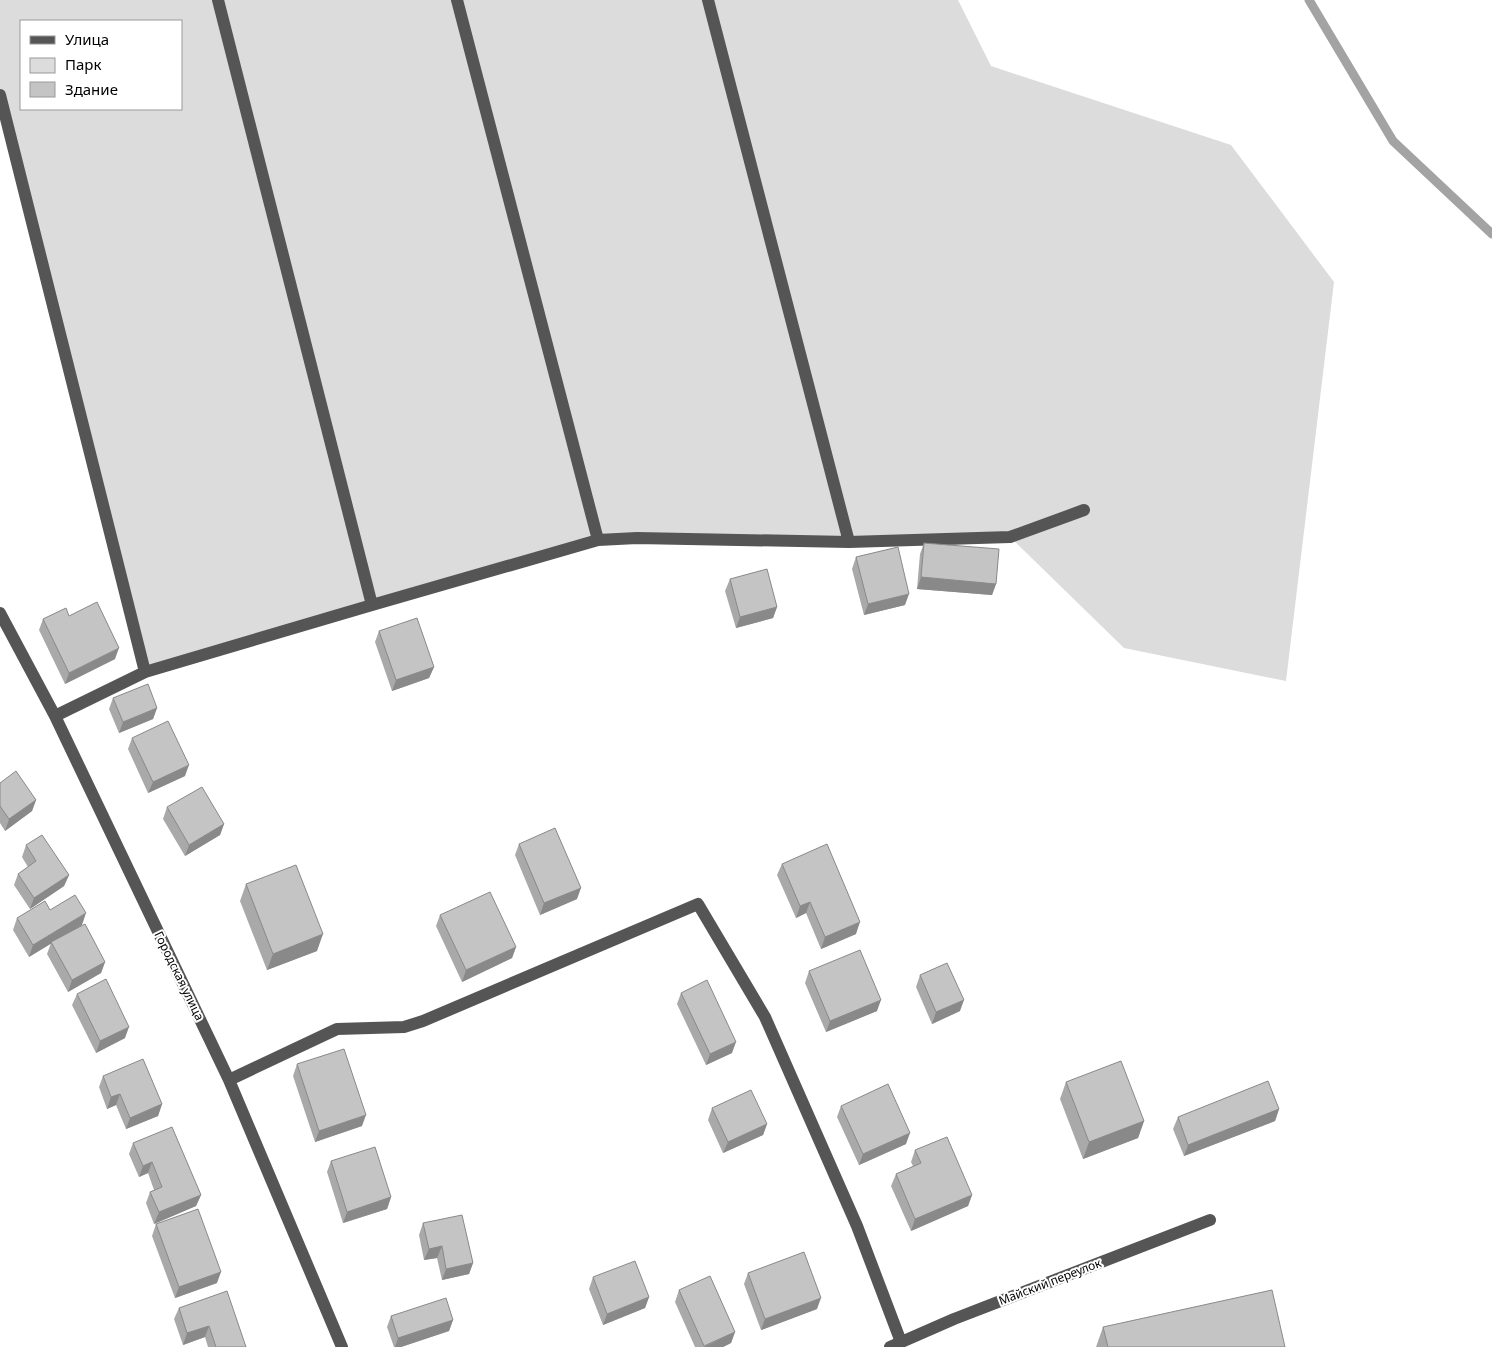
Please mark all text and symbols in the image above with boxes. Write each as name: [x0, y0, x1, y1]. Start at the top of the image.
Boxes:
legend: [20, 20, 182, 110]
text: Улица: [65, 29, 109, 49]
text: Парк: [65, 54, 101, 74]
text: Здание: [65, 79, 118, 99]
street label: Городская улица: [151, 928, 208, 1023]
street label: Майский переулок: [996, 1254, 1104, 1309]

